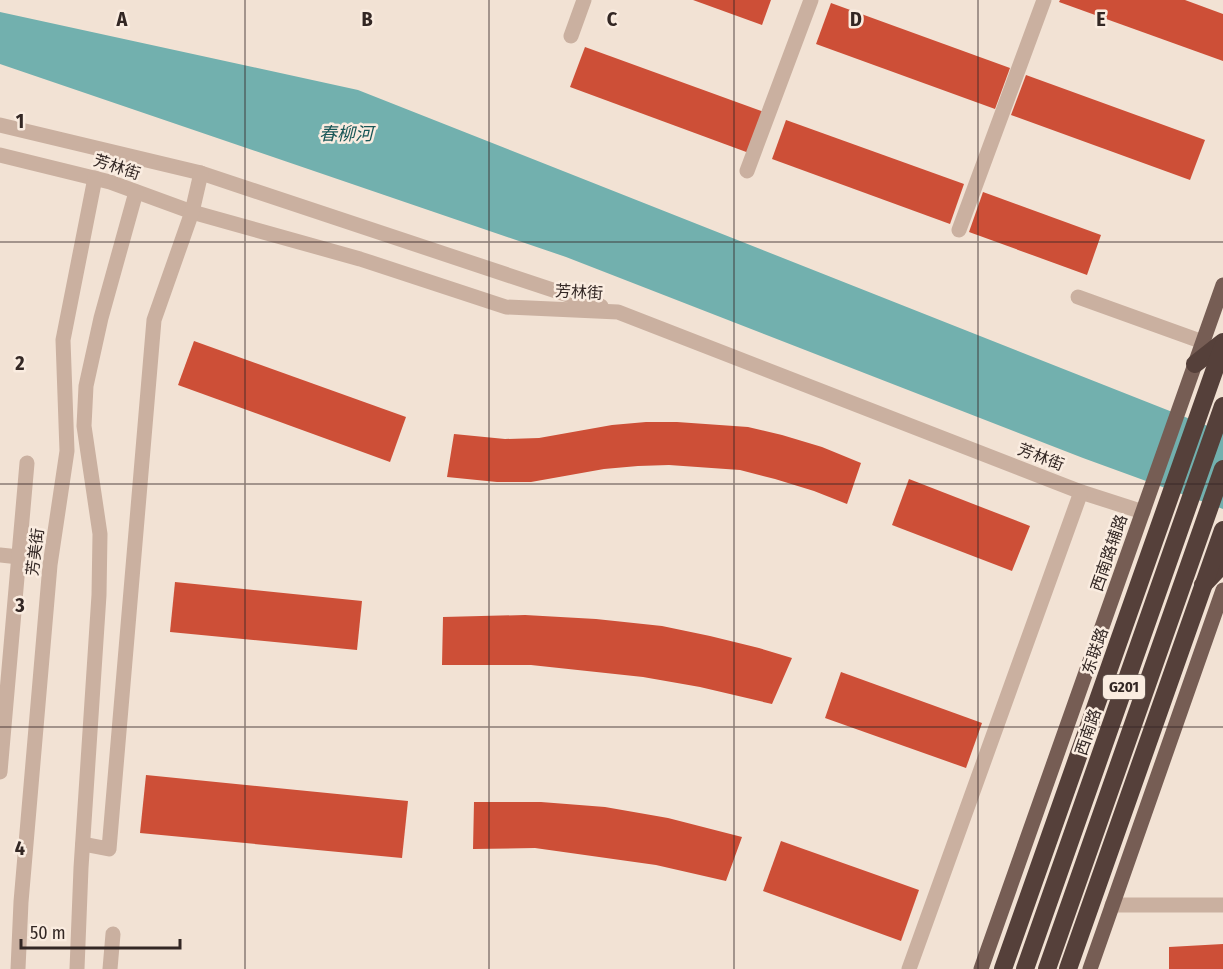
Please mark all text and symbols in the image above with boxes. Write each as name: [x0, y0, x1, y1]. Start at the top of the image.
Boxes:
text: A: [116, 7, 129, 31]
text: B: [361, 7, 373, 31]
text: C: [607, 7, 618, 31]
text: D: [850, 7, 862, 31]
text: E: [1096, 7, 1106, 31]
text: 1: [16, 109, 24, 133]
water label: 春柳河: [319, 123, 376, 145]
street label: 芳林街: [91, 151, 143, 183]
street label: 芳林街: [555, 281, 603, 303]
text: 2: [14, 351, 25, 375]
street label: 芳林街: [1015, 440, 1067, 474]
street label: 西南路辅路: [1087, 512, 1131, 594]
street label: 芳美街: [23, 527, 47, 577]
text: 3: [14, 593, 25, 617]
street label: 东联路: [1078, 625, 1112, 677]
road number: G201: [1103, 675, 1145, 699]
street label: 西南路: [1071, 706, 1105, 758]
text: 4: [15, 836, 25, 860]
scale bar: [21, 912, 180, 950]
text: 50 m: [30, 922, 66, 944]

